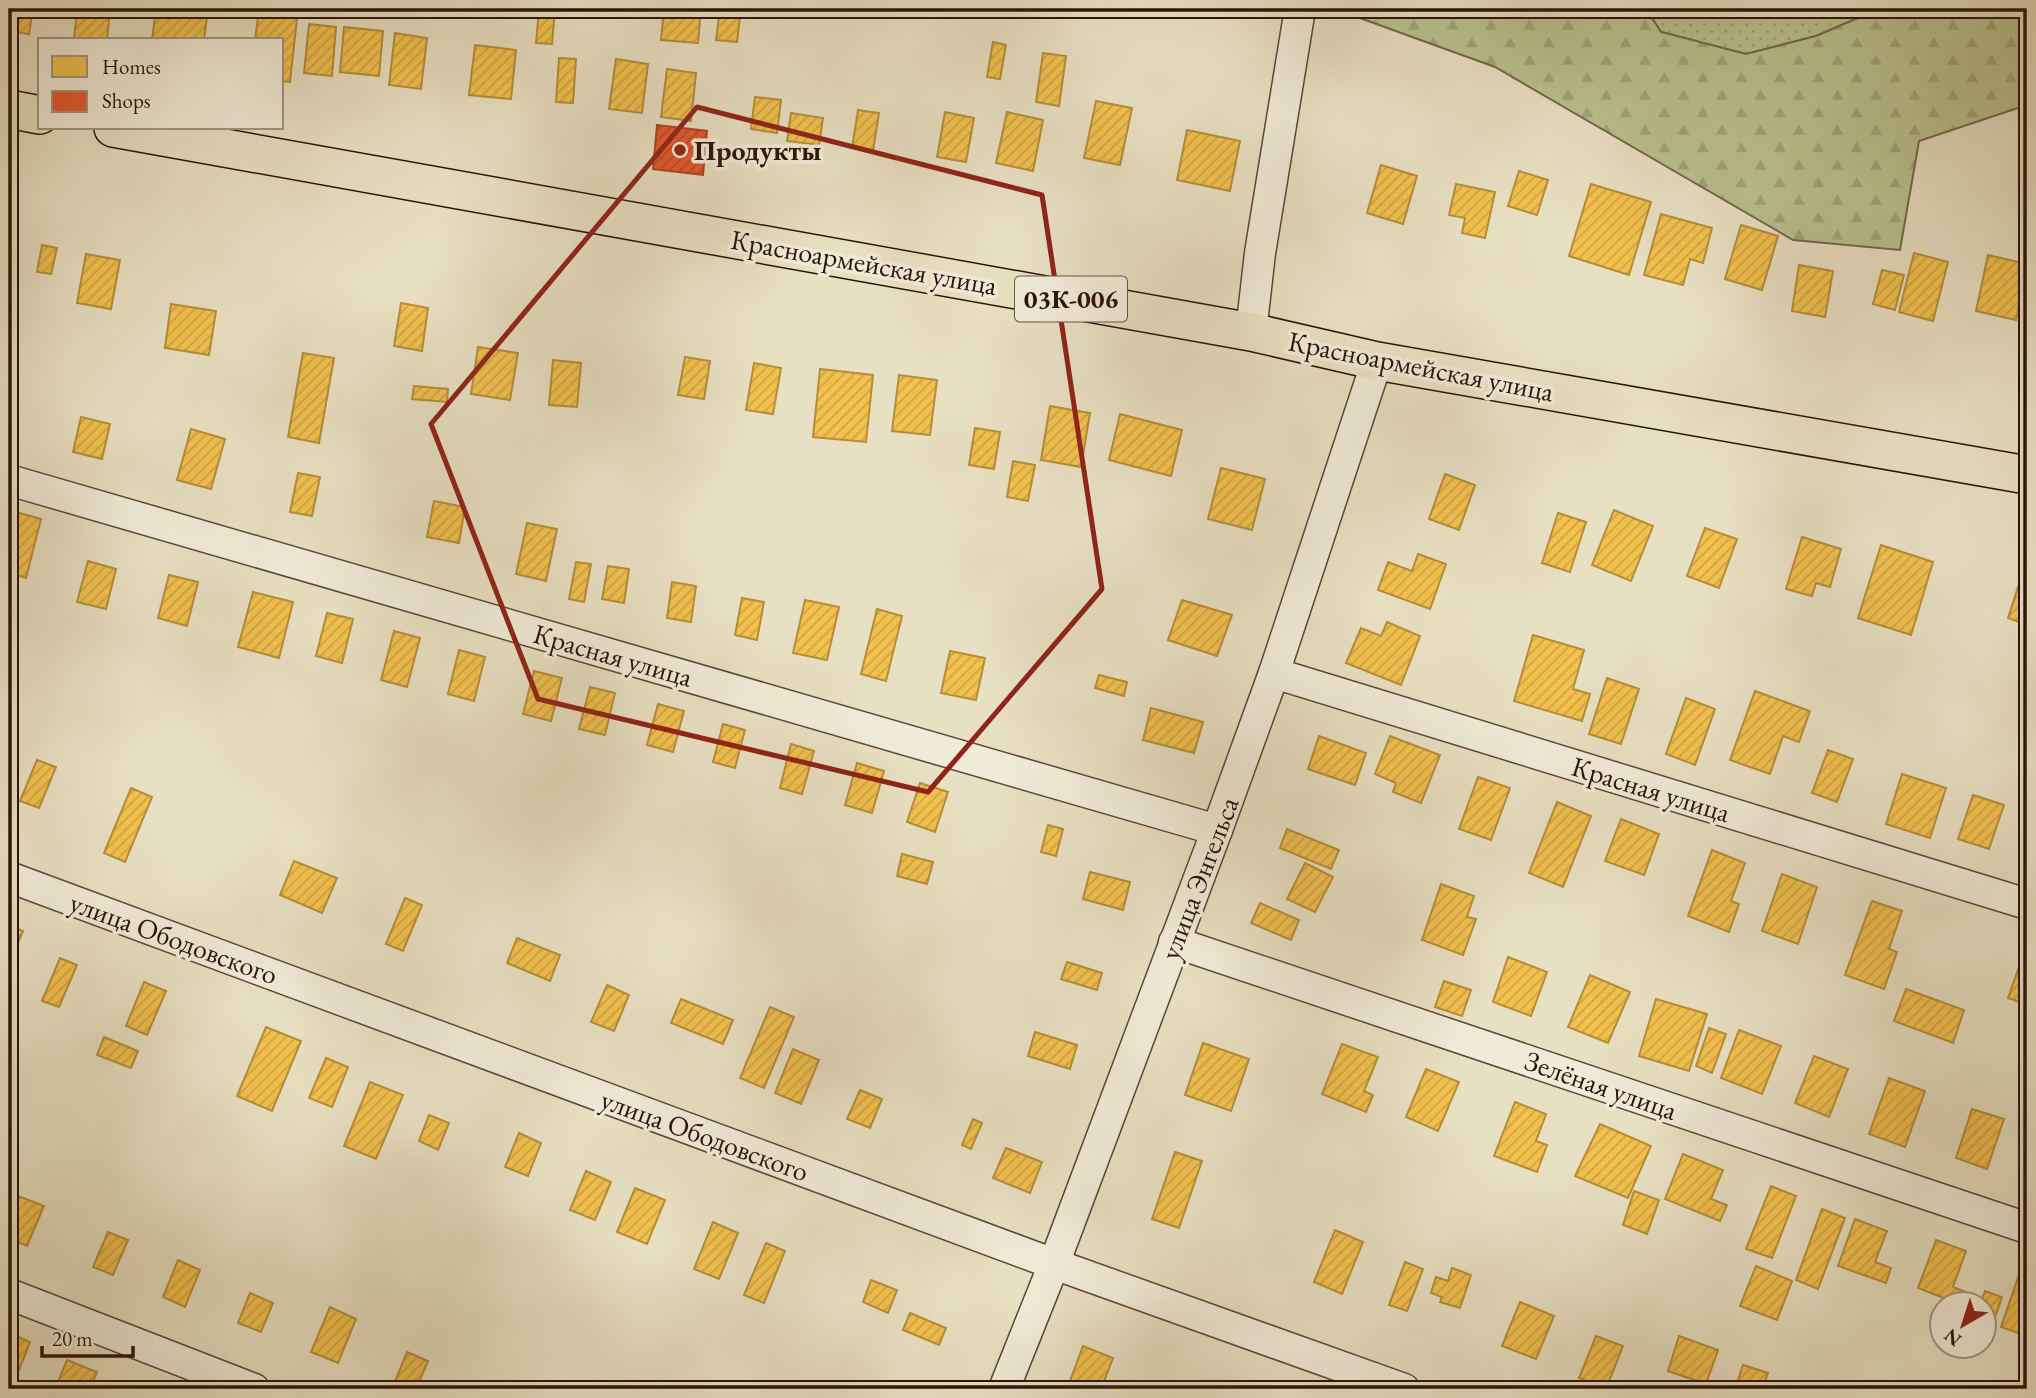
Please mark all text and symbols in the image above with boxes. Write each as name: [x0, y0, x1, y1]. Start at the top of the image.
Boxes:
legend: [38, 38, 284, 130]
text: Homes: [102, 53, 161, 80]
text: Shops: [102, 87, 151, 114]
place label: Продукты: [694, 132, 821, 168]
marker: Продукты: [672, 142, 688, 158]
street label: Красноармейская улица: [728, 221, 1001, 303]
road number: 03К-006: [1015, 276, 1127, 322]
street label: Красноармейская улица: [1285, 323, 1558, 410]
street label: Красная улица: [529, 615, 698, 695]
street label: Красная улица: [1567, 748, 1735, 830]
street label: улица Энгельса: [1151, 791, 1247, 965]
street label: улица Ободовского: [65, 884, 283, 992]
street label: Зелёная улица: [1520, 1042, 1683, 1128]
street label: улица Ободовского: [596, 1081, 814, 1189]
north arrow: [1927, 1290, 1997, 1360]
scale bar: [42, 1314, 133, 1358]
text: N: [1938, 1323, 1966, 1352]
text: 20 m: [52, 1325, 93, 1352]

